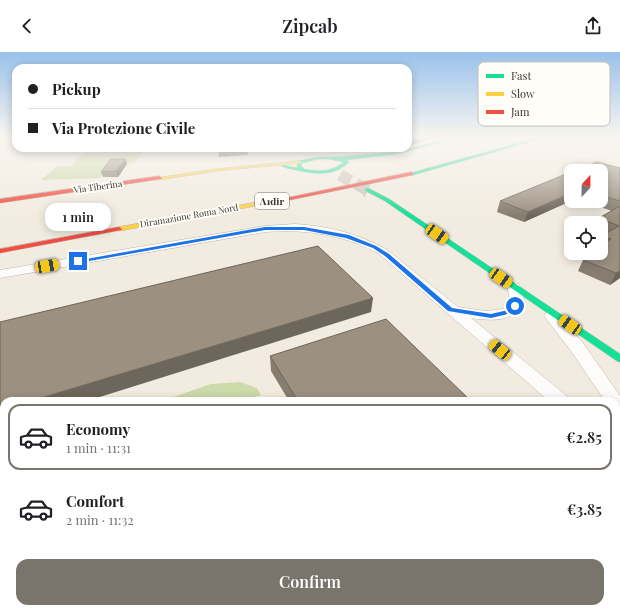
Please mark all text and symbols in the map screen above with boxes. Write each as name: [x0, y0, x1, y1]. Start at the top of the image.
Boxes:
text: Zipcab: [282, 14, 338, 38]
icon: back: [16, 15, 38, 37]
icon: share: [582, 15, 604, 37]
legend: [478, 62, 610, 126]
text: Fast: [511, 68, 531, 83]
text: Pickup: [52, 79, 101, 99]
text: Slow: [511, 86, 535, 101]
text: Jam: [510, 104, 530, 119]
text: Via Protezione Civile: [52, 118, 195, 138]
north arrow: [564, 164, 608, 208]
map controls: [564, 164, 608, 260]
street label: Via Tiberina: [72, 177, 123, 195]
road number: A1dir: [255, 193, 289, 209]
street label: Diramazione Roma Nord: [139, 200, 240, 230]
callout: 1 min: [45, 203, 111, 231]
text: 1 min: [62, 208, 94, 225]
button: locate: [564, 216, 608, 260]
car: [424, 222, 450, 246]
route end: [69, 252, 87, 270]
car: [34, 258, 60, 274]
car: [488, 266, 514, 290]
route start: [506, 297, 524, 315]
car: [557, 313, 583, 337]
car: [487, 338, 513, 362]
icon: car: [18, 419, 54, 455]
text: Economy: [66, 419, 130, 439]
text: €2.85: [566, 427, 602, 447]
text: 1 min · 11:31: [66, 439, 131, 456]
icon: car: [18, 491, 54, 527]
text: Comfort: [66, 491, 124, 511]
text: €3.85: [567, 499, 602, 519]
text: 2 min · 11:32: [66, 511, 134, 528]
button: Confirm: [16, 559, 604, 605]

